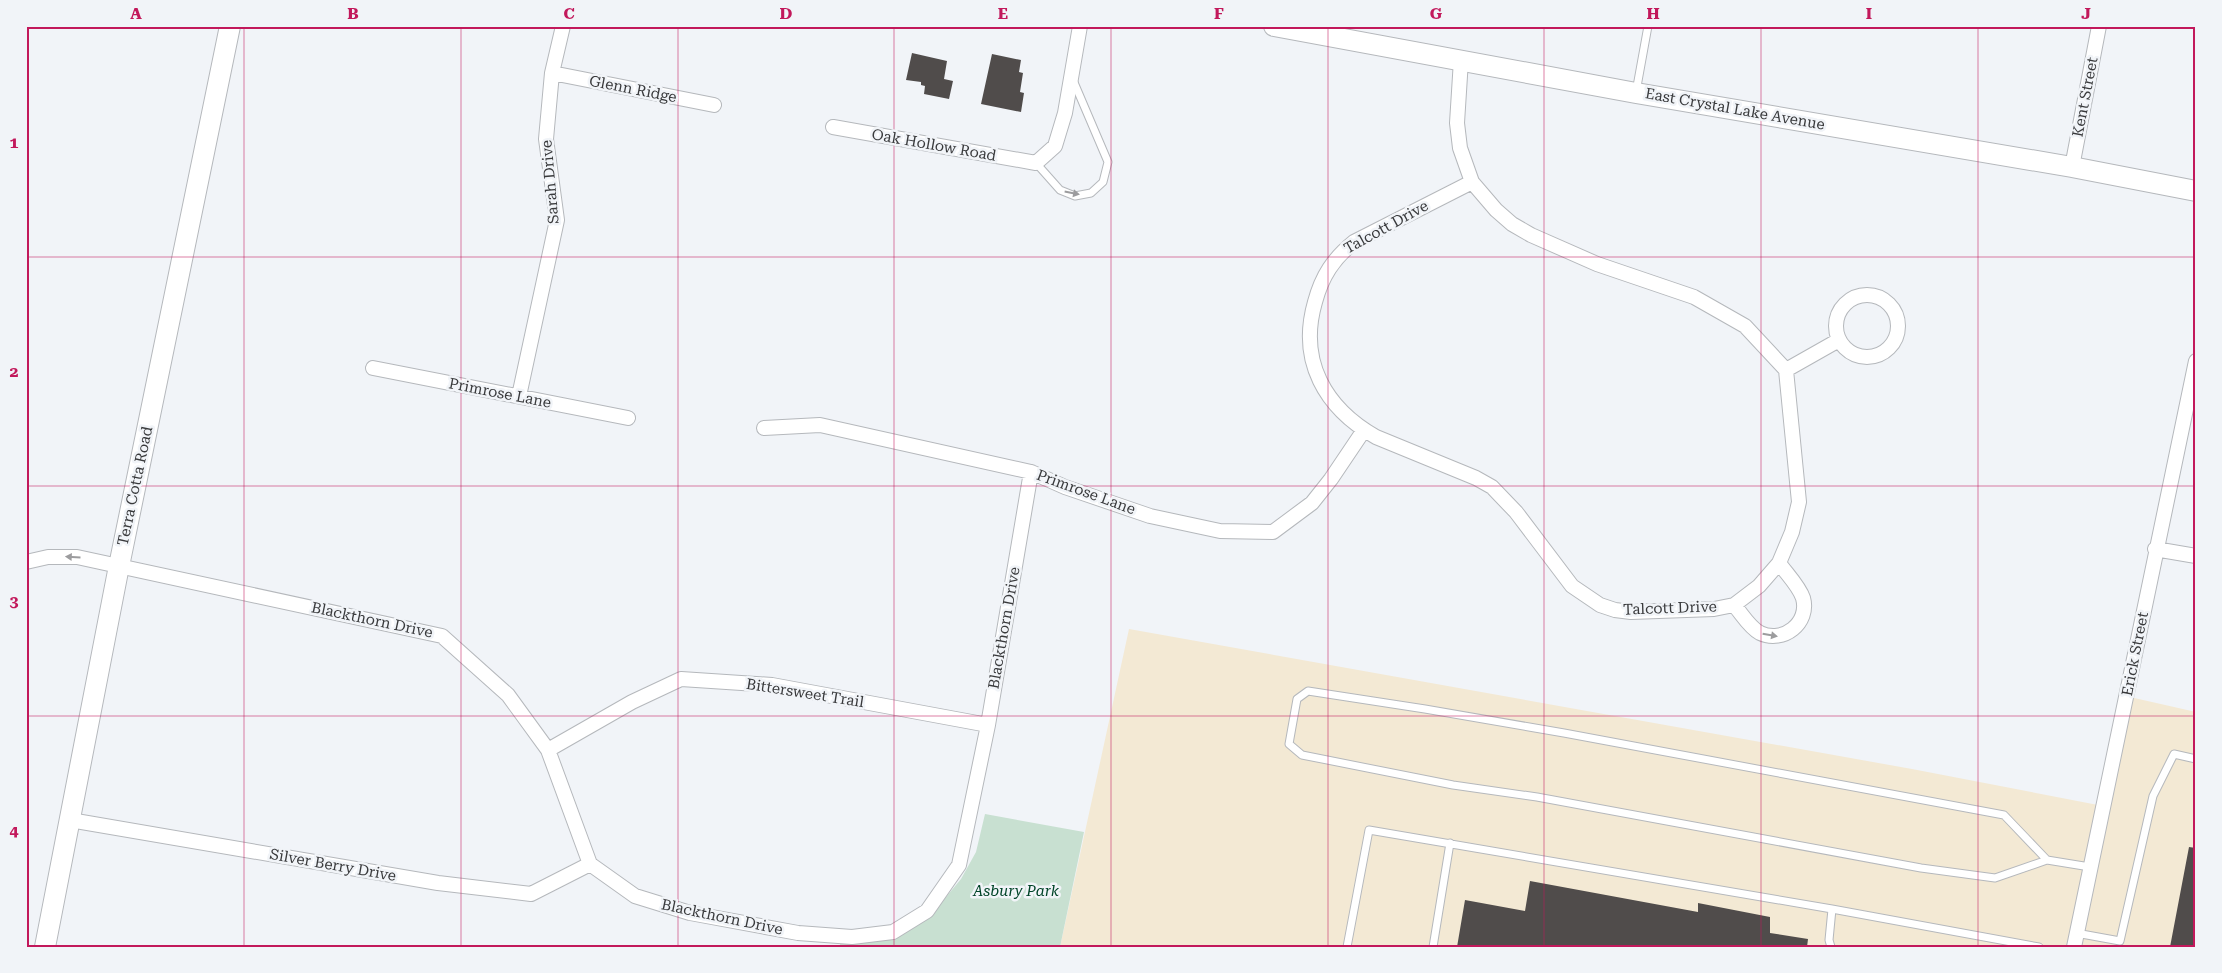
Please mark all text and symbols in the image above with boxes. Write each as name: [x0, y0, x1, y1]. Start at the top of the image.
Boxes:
text: A: [130, 4, 142, 23]
text: B: [347, 4, 359, 23]
text: C: [563, 4, 575, 23]
text: D: [780, 4, 793, 23]
text: E: [998, 4, 1008, 23]
text: F: [1214, 4, 1224, 23]
text: G: [1430, 4, 1443, 23]
text: H: [1646, 4, 1660, 23]
text: I: [1866, 4, 1872, 23]
text: J: [2081, 4, 2091, 23]
street label: Kent Street: [2068, 55, 2102, 138]
street label: Glenn Ridge: [588, 72, 678, 106]
street label: East Crystal Lake Avenue: [1644, 84, 1826, 134]
street label: Oak Hollow Road: [870, 125, 998, 165]
text: 1: [10, 133, 19, 152]
street label: Sarah Drive: [537, 139, 563, 225]
one-way arrow: [1064, 190, 1080, 198]
street label: Talcott Drive: [1341, 196, 1431, 258]
text: 2: [10, 362, 19, 381]
street label: Primrose Lane: [447, 374, 553, 412]
street label: Terra Cotta Road: [114, 424, 157, 547]
street label: Primrose Lane: [1034, 466, 1138, 518]
one-way arrow: [64, 553, 80, 561]
street label: Blackthorn Drive: [984, 565, 1024, 691]
text: 3: [10, 592, 19, 611]
street label: Talcott Drive: [1623, 597, 1717, 619]
street label: Blackthorn Drive: [310, 598, 434, 642]
street label: Erick Street: [2118, 610, 2152, 698]
one-way arrow: [1762, 631, 1778, 639]
street label: Bittersweet Trail: [745, 675, 866, 711]
text: 4: [10, 821, 19, 840]
street label: Silver Berry Drive: [268, 845, 398, 885]
park label: Asbury Park: [972, 882, 1060, 900]
street label: Blackthorn Drive: [660, 895, 784, 939]

